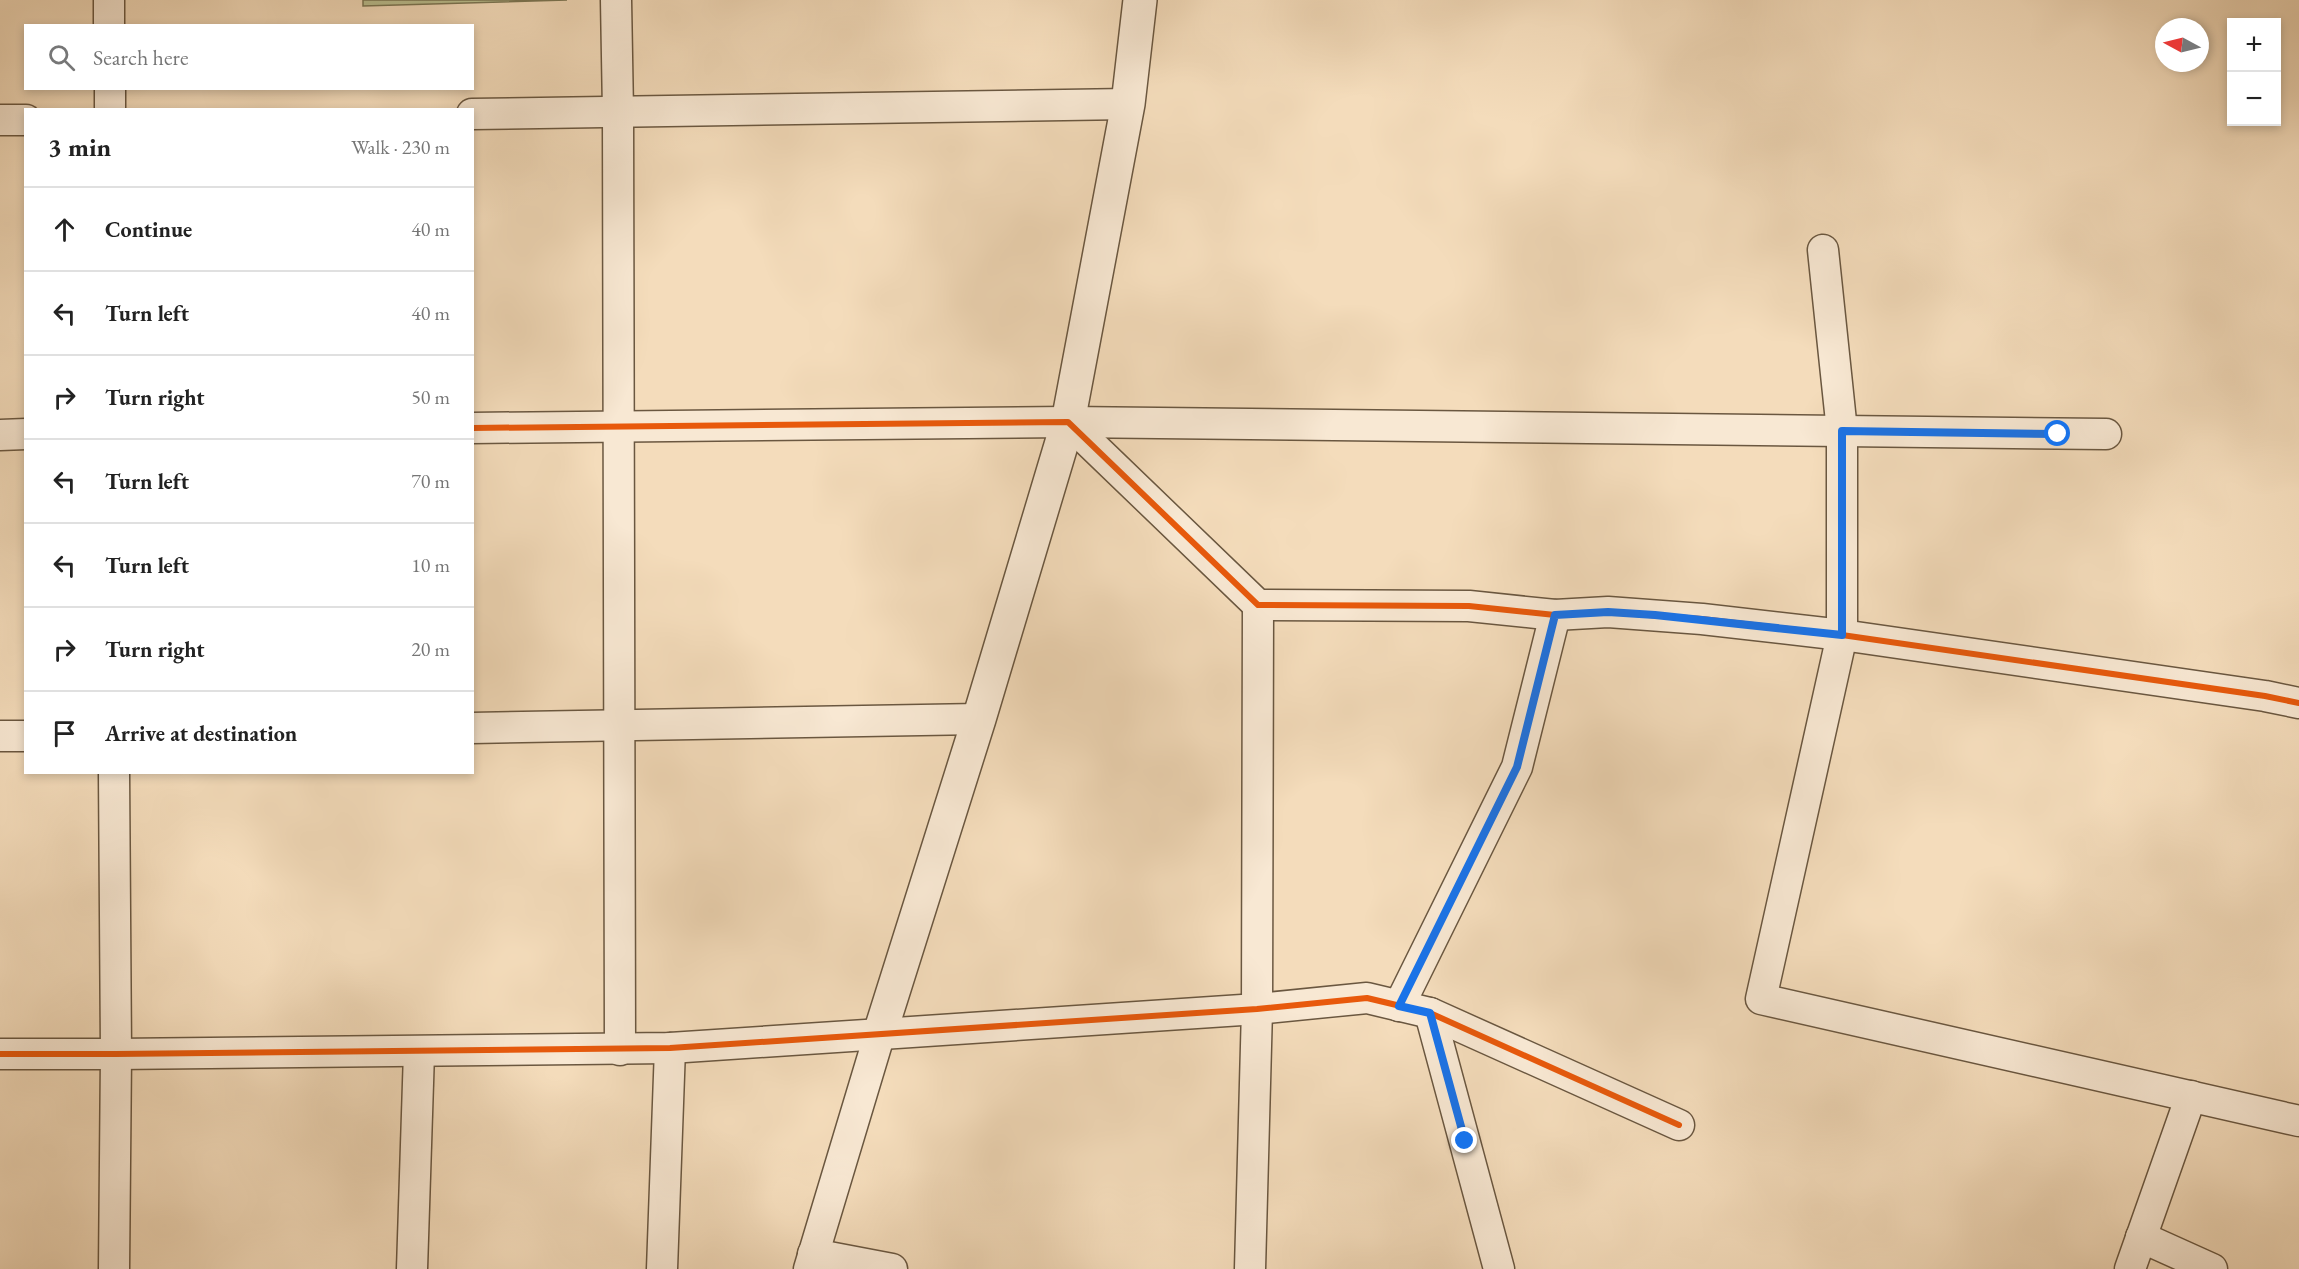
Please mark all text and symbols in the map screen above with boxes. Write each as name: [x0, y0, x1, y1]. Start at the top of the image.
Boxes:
north arrow: [2155, 18, 2209, 72]
map controls: [2227, 18, 2281, 126]
button: +: [2227, 18, 2281, 72]
search box: [24, 24, 474, 90]
icon: search: [45, 41, 78, 74]
text: Search here: [93, 43, 188, 72]
button: −: [2227, 72, 2281, 126]
text: 3 min: [48, 130, 111, 164]
text: Walk · 230 m: [351, 134, 450, 160]
icon: ahead: [48, 213, 81, 246]
text: Continue: [105, 215, 192, 244]
text: 40 m: [411, 216, 450, 242]
icon: left: [48, 297, 81, 330]
text: Turn left: [105, 299, 189, 328]
text: 40 m: [411, 300, 450, 326]
icon: right: [48, 381, 81, 414]
text: Turn right: [105, 383, 204, 412]
text: 50 m: [411, 384, 450, 410]
route start: [2044, 420, 2070, 446]
icon: left: [48, 465, 81, 498]
text: Turn left: [105, 467, 189, 496]
text: 70 m: [411, 468, 450, 494]
icon: left: [48, 549, 81, 582]
text: Turn left: [105, 551, 189, 580]
text: 10 m: [411, 552, 450, 578]
icon: right: [48, 633, 81, 666]
text: Turn right: [105, 635, 204, 664]
text: 20 m: [411, 636, 450, 662]
icon: arrive: [48, 717, 81, 750]
text: Arrive at destination: [105, 719, 297, 748]
route end: [1451, 1127, 1477, 1153]

